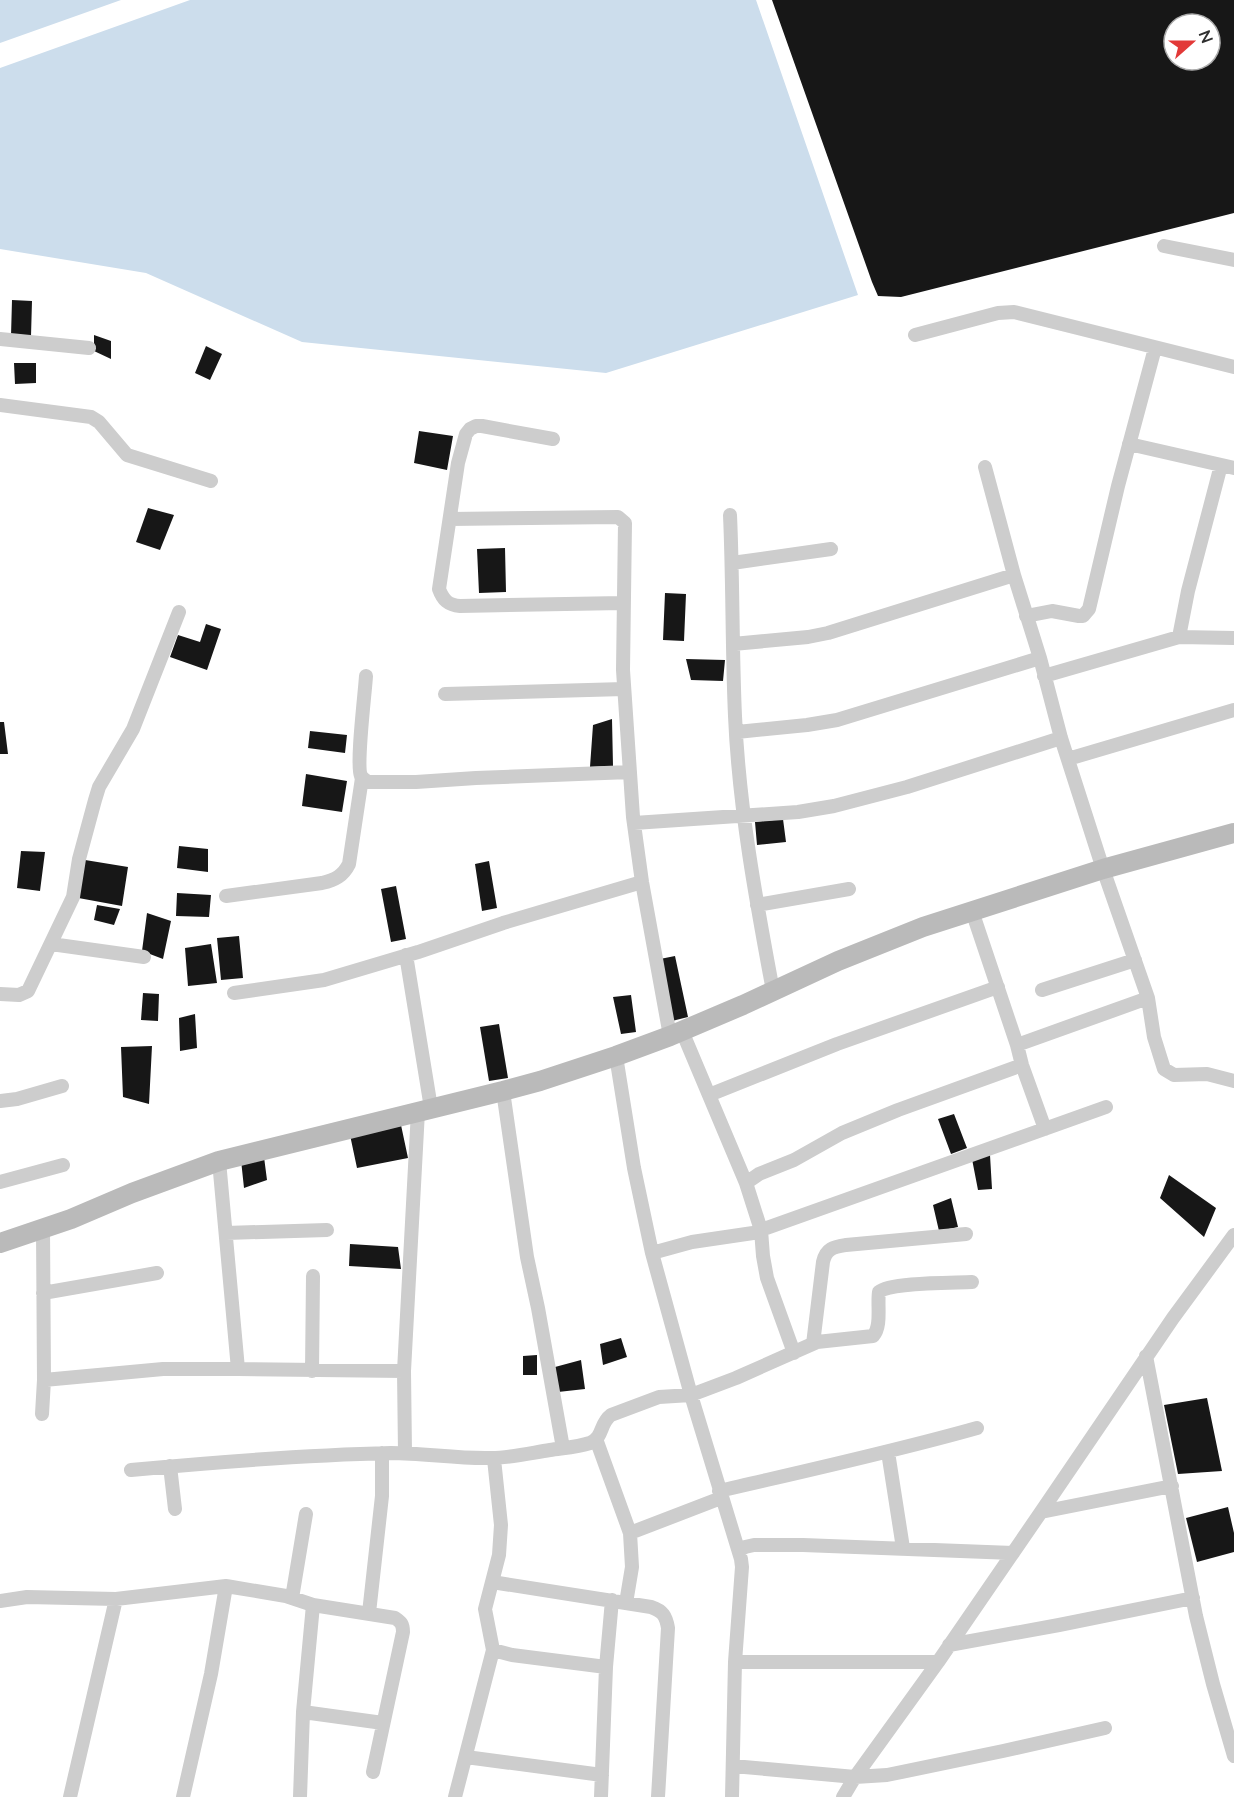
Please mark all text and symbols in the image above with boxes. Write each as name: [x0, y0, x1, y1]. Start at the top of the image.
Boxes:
north arrow: [1162, 12, 1222, 72]
text: N: [1195, 27, 1218, 46]

